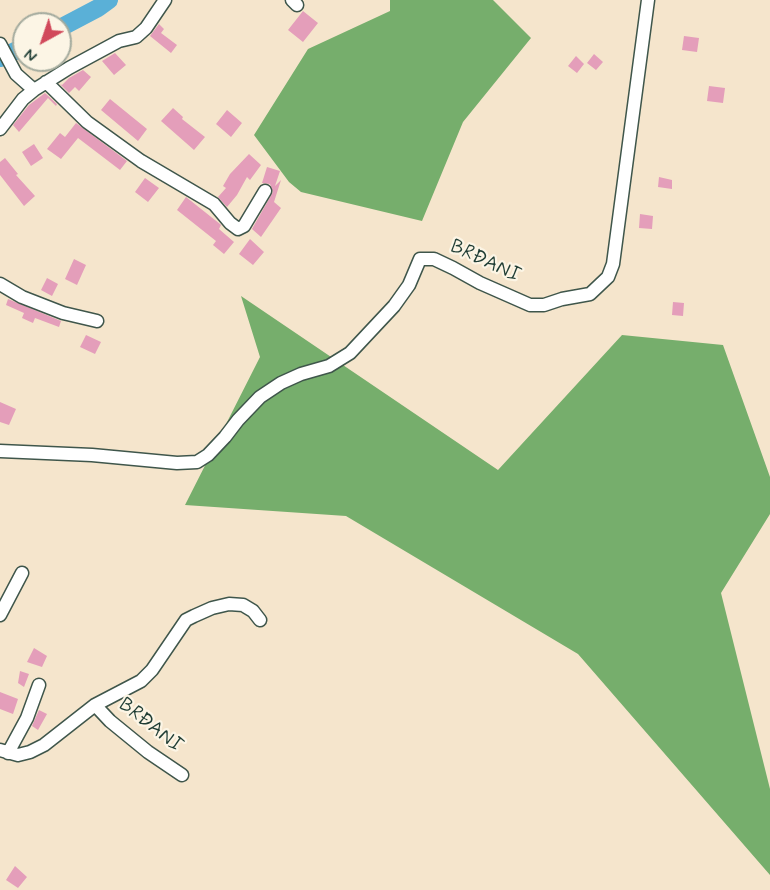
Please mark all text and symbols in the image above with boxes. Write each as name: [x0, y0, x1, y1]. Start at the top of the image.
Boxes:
north arrow: [12, 12, 72, 72]
text: N: [21, 43, 42, 66]
street label: BRĐANI: [446, 235, 524, 289]
street label: BRĐANI: [113, 693, 187, 759]

